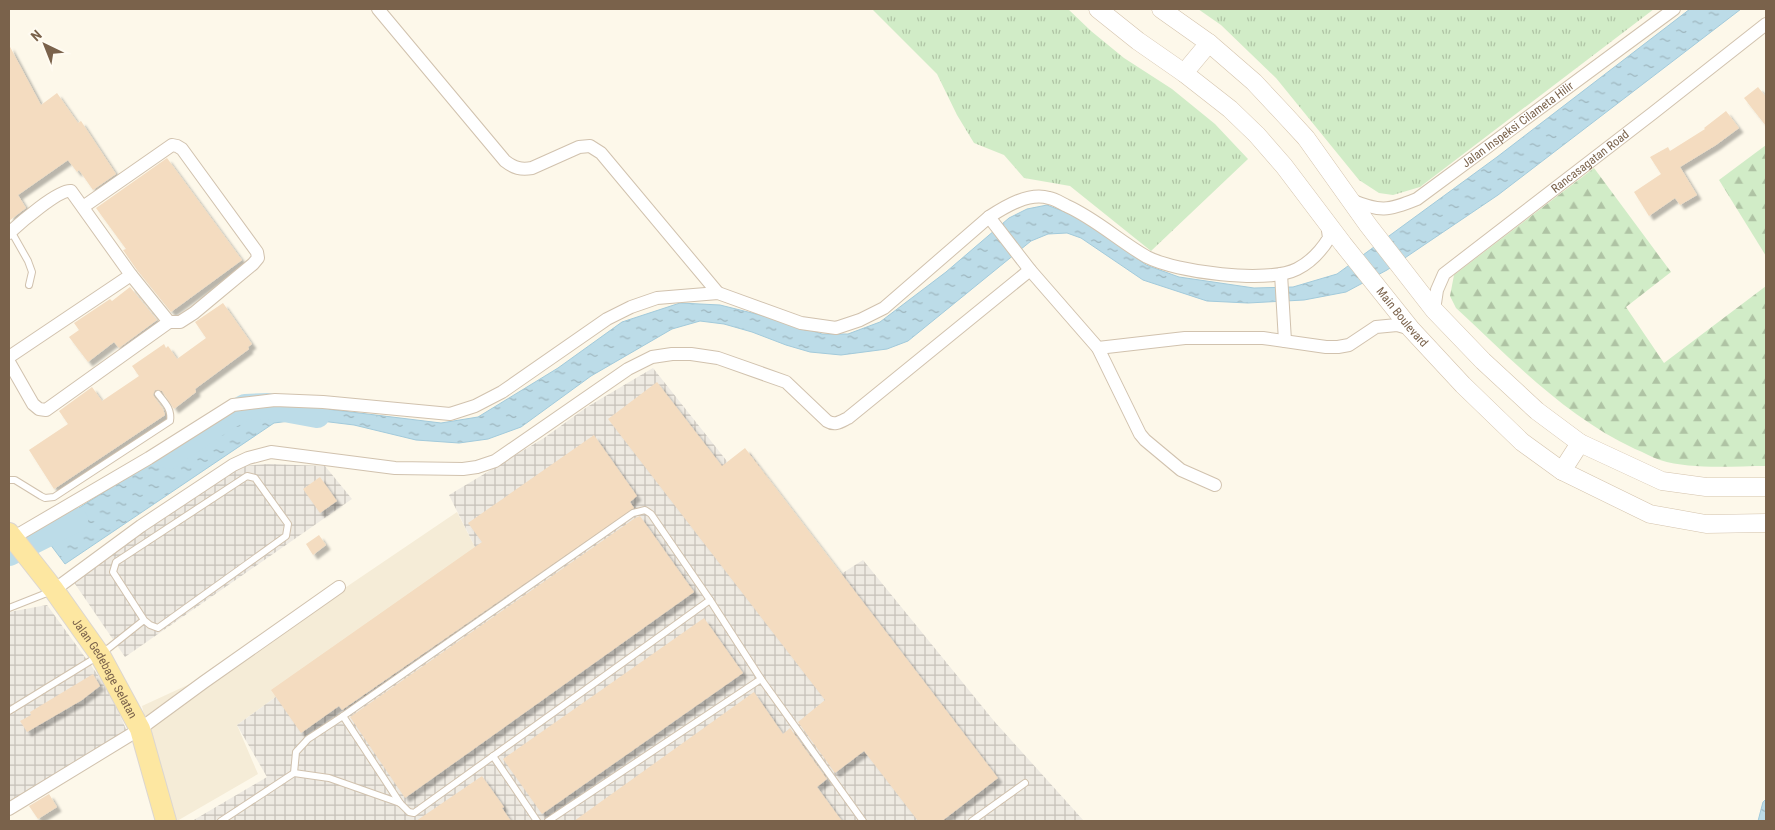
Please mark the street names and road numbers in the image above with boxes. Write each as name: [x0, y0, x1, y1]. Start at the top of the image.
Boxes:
street label: Jalan Inspeksi Cilameta Hilir: [1459, 79, 1576, 170]
street label: Rancasagatan Road: [1548, 127, 1632, 196]
street label: Main Boulevard: [1373, 284, 1431, 350]
street label: Jalan Gedebage Selatan: [69, 615, 140, 721]

